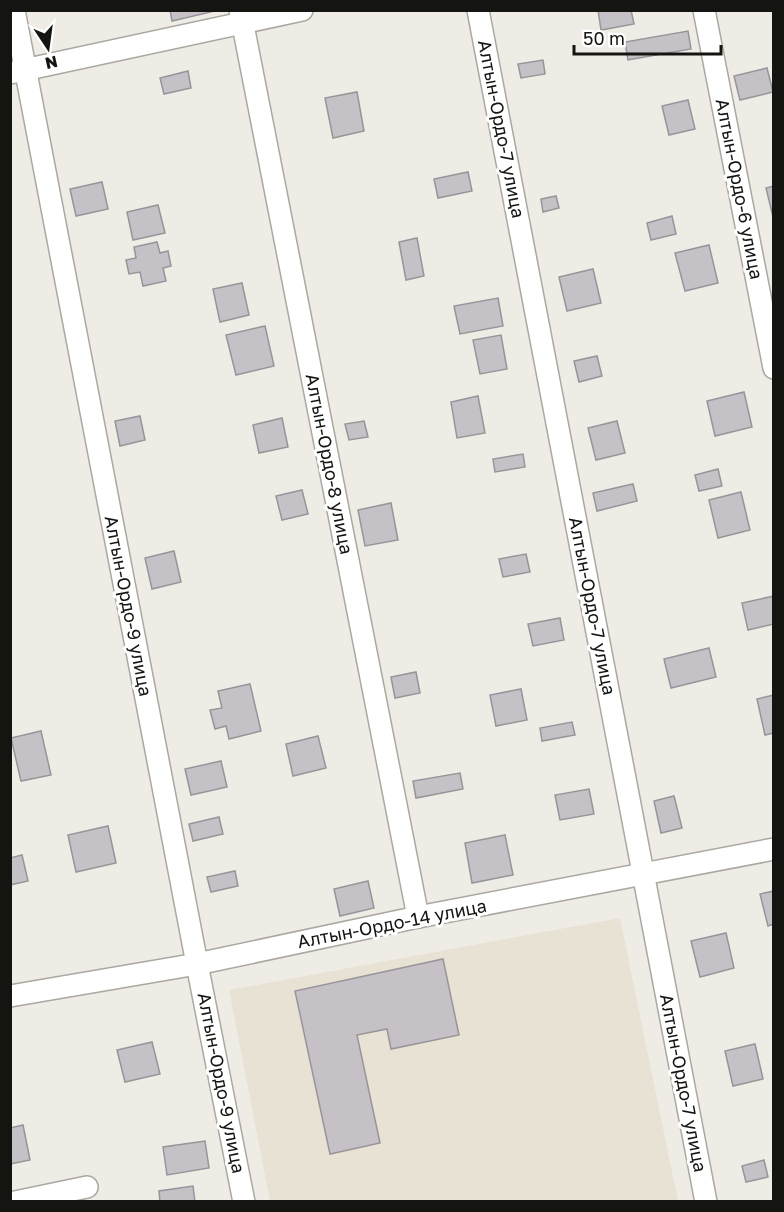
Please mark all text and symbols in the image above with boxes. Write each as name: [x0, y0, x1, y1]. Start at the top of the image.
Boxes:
north arrow: [18, 18, 78, 78]
scale bar: [574, 18, 721, 56]
text: 50 m: [583, 27, 625, 49]
street label: Алтын-Ордо-7 улица: [474, 38, 530, 220]
text: N: [43, 52, 60, 74]
street label: Алтын-Ордо-6 улица: [712, 97, 768, 281]
street label: Алтын-Ордо-8 улица: [302, 372, 358, 556]
street label: Алтын-Ордо-9 улица: [101, 514, 157, 698]
street label: Алтын-Ордо-7 улица: [565, 515, 621, 697]
street label: Алтын-Ордо-14 улица: [295, 894, 488, 952]
street label: Алтын-Ордо-9 улица: [194, 991, 250, 1175]
street label: Алтын-Ордо-7 улица: [656, 992, 712, 1174]

